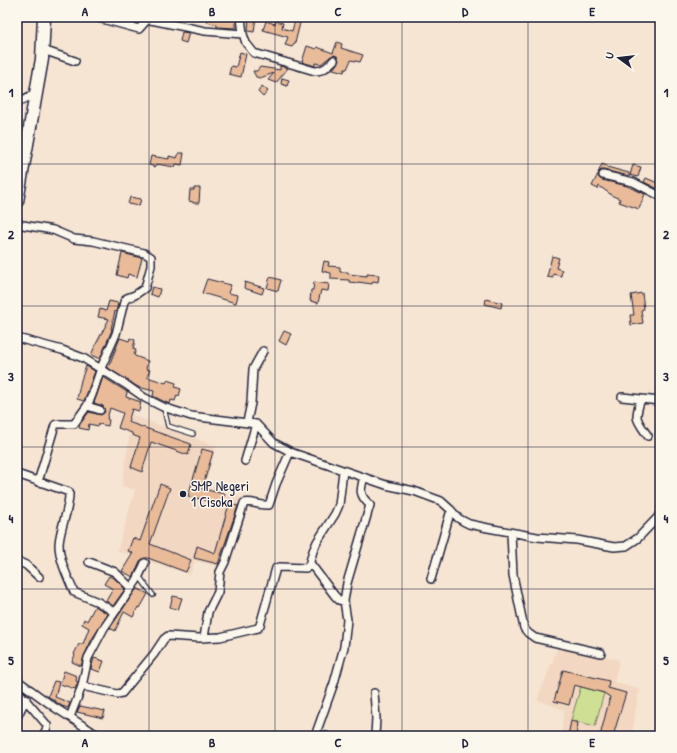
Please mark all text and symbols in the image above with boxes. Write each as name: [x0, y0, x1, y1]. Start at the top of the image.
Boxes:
text: A: [82, 2, 89, 20]
text: B: [209, 2, 216, 20]
text: C: [334, 2, 342, 20]
text: D: [462, 2, 469, 20]
text: E: [589, 2, 595, 20]
north arrow: [599, 38, 639, 78]
text: U: [602, 51, 617, 60]
text: 1: [9, 83, 14, 101]
text: 1: [664, 83, 669, 101]
text: 2: [8, 225, 15, 243]
text: 2: [663, 225, 670, 243]
text: 3: [8, 367, 14, 385]
text: 3: [663, 367, 669, 385]
place label: SMP Negeri 1 Cisoka: [191, 476, 249, 511]
marker: SMP Negeri 1 Cisoka: [178, 489, 188, 499]
text: 4: [9, 509, 14, 527]
text: 4: [664, 509, 669, 527]
text: 5: [8, 651, 14, 669]
text: 5: [663, 651, 669, 669]
text: A: [82, 733, 89, 751]
text: B: [209, 733, 216, 751]
text: C: [334, 733, 342, 751]
text: D: [462, 733, 469, 751]
text: E: [589, 733, 595, 751]

